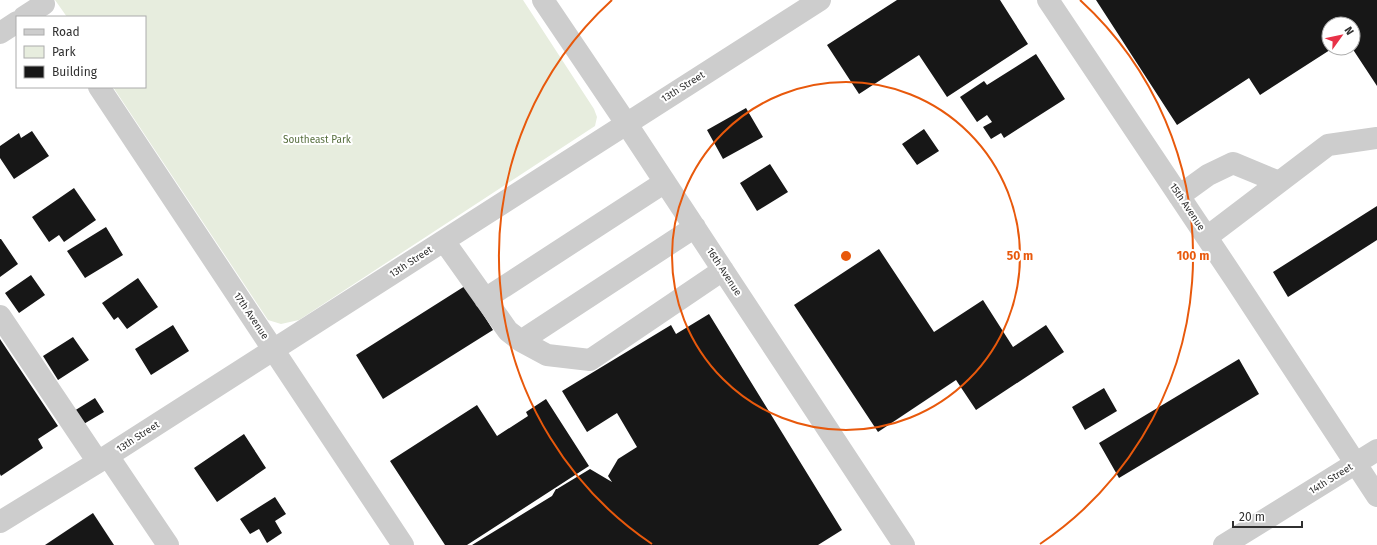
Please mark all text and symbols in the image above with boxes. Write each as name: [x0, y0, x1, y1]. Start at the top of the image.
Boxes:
legend: [16, 16, 146, 88]
north arrow: [1321, 16, 1361, 56]
text: N: [1342, 24, 1356, 37]
text: Road: [52, 25, 80, 39]
text: Park: [52, 45, 76, 59]
text: Building: [52, 65, 98, 79]
street label: 13th Street: [659, 69, 707, 105]
park label: Southeast Park: [283, 134, 352, 146]
street label: 15th Avenue: [1167, 181, 1207, 233]
street label: 13th Street: [387, 244, 435, 280]
street label: 16th Avenue: [704, 246, 744, 298]
centre of rings: [839, 249, 853, 263]
text: 50 m: [1007, 249, 1033, 263]
text: 100 m: [1177, 249, 1209, 263]
street label: 17th Avenue: [231, 290, 271, 342]
street label: 13th Street: [114, 419, 162, 455]
street label: 14th Street: [1307, 461, 1355, 497]
scale bar: [1233, 503, 1302, 529]
text: 20 m: [1239, 510, 1265, 524]

